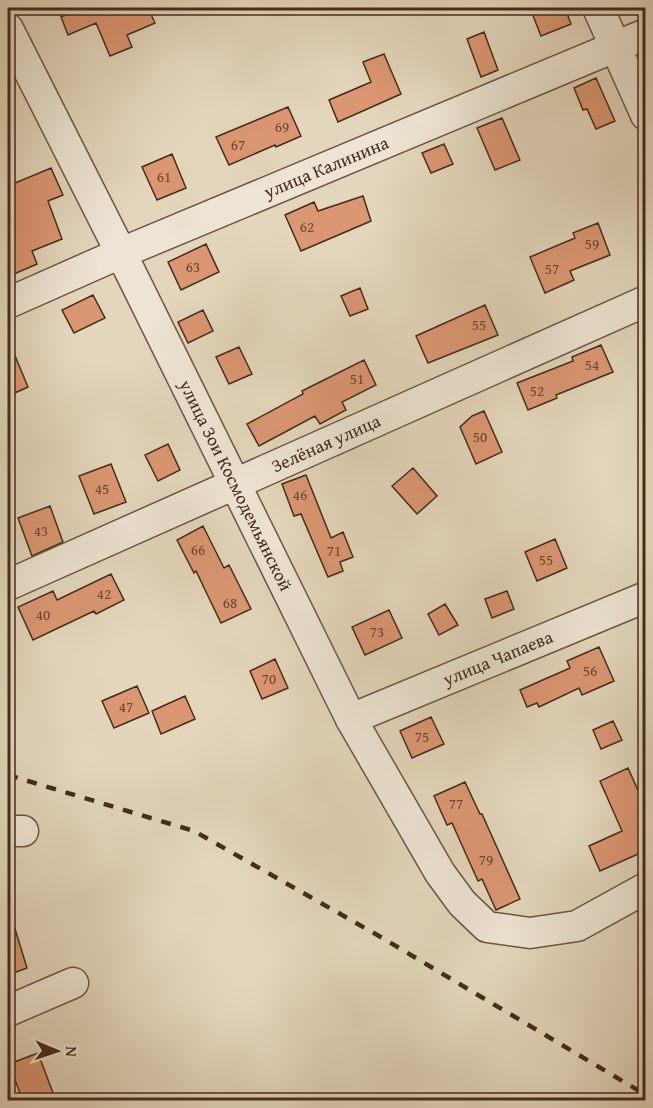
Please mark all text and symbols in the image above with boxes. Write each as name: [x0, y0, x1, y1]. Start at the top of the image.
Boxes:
house number: 69: [275, 116, 289, 137]
street label: улица Калинина: [259, 129, 393, 205]
house number: 67: [231, 134, 245, 155]
house number: 61: [157, 166, 171, 187]
house number: 62: [300, 216, 314, 237]
house number: 59: [585, 233, 599, 254]
house number: 63: [186, 256, 200, 277]
house number: 57: [545, 258, 559, 279]
house number: 55: [472, 314, 486, 335]
house number: 54: [585, 354, 599, 375]
house number: 51: [350, 368, 364, 389]
street label: улица Зои Космодемьянской: [172, 374, 300, 596]
house number: 52: [530, 380, 544, 401]
street label: Зелёная улица: [267, 407, 385, 479]
house number: 50: [473, 426, 487, 447]
house number: 45: [95, 478, 109, 499]
house number: 46: [293, 484, 307, 505]
house number: 43: [34, 520, 48, 541]
house number: 66: [191, 539, 205, 560]
house number: 71: [327, 540, 341, 561]
house number: 55: [539, 549, 553, 570]
house number: 42: [97, 583, 111, 604]
house number: 68: [223, 592, 237, 613]
house number: 40: [36, 604, 50, 625]
house number: 73: [370, 621, 384, 642]
street label: улица Чапаева: [438, 623, 557, 693]
house number: 56: [583, 660, 597, 681]
house number: 70: [262, 668, 276, 689]
house number: 47: [119, 696, 133, 717]
house number: 75: [415, 726, 429, 747]
house number: 77: [449, 793, 463, 814]
house number: 79: [479, 849, 493, 870]
north arrow: [27, 1021, 87, 1081]
text: N: [60, 1046, 84, 1058]

